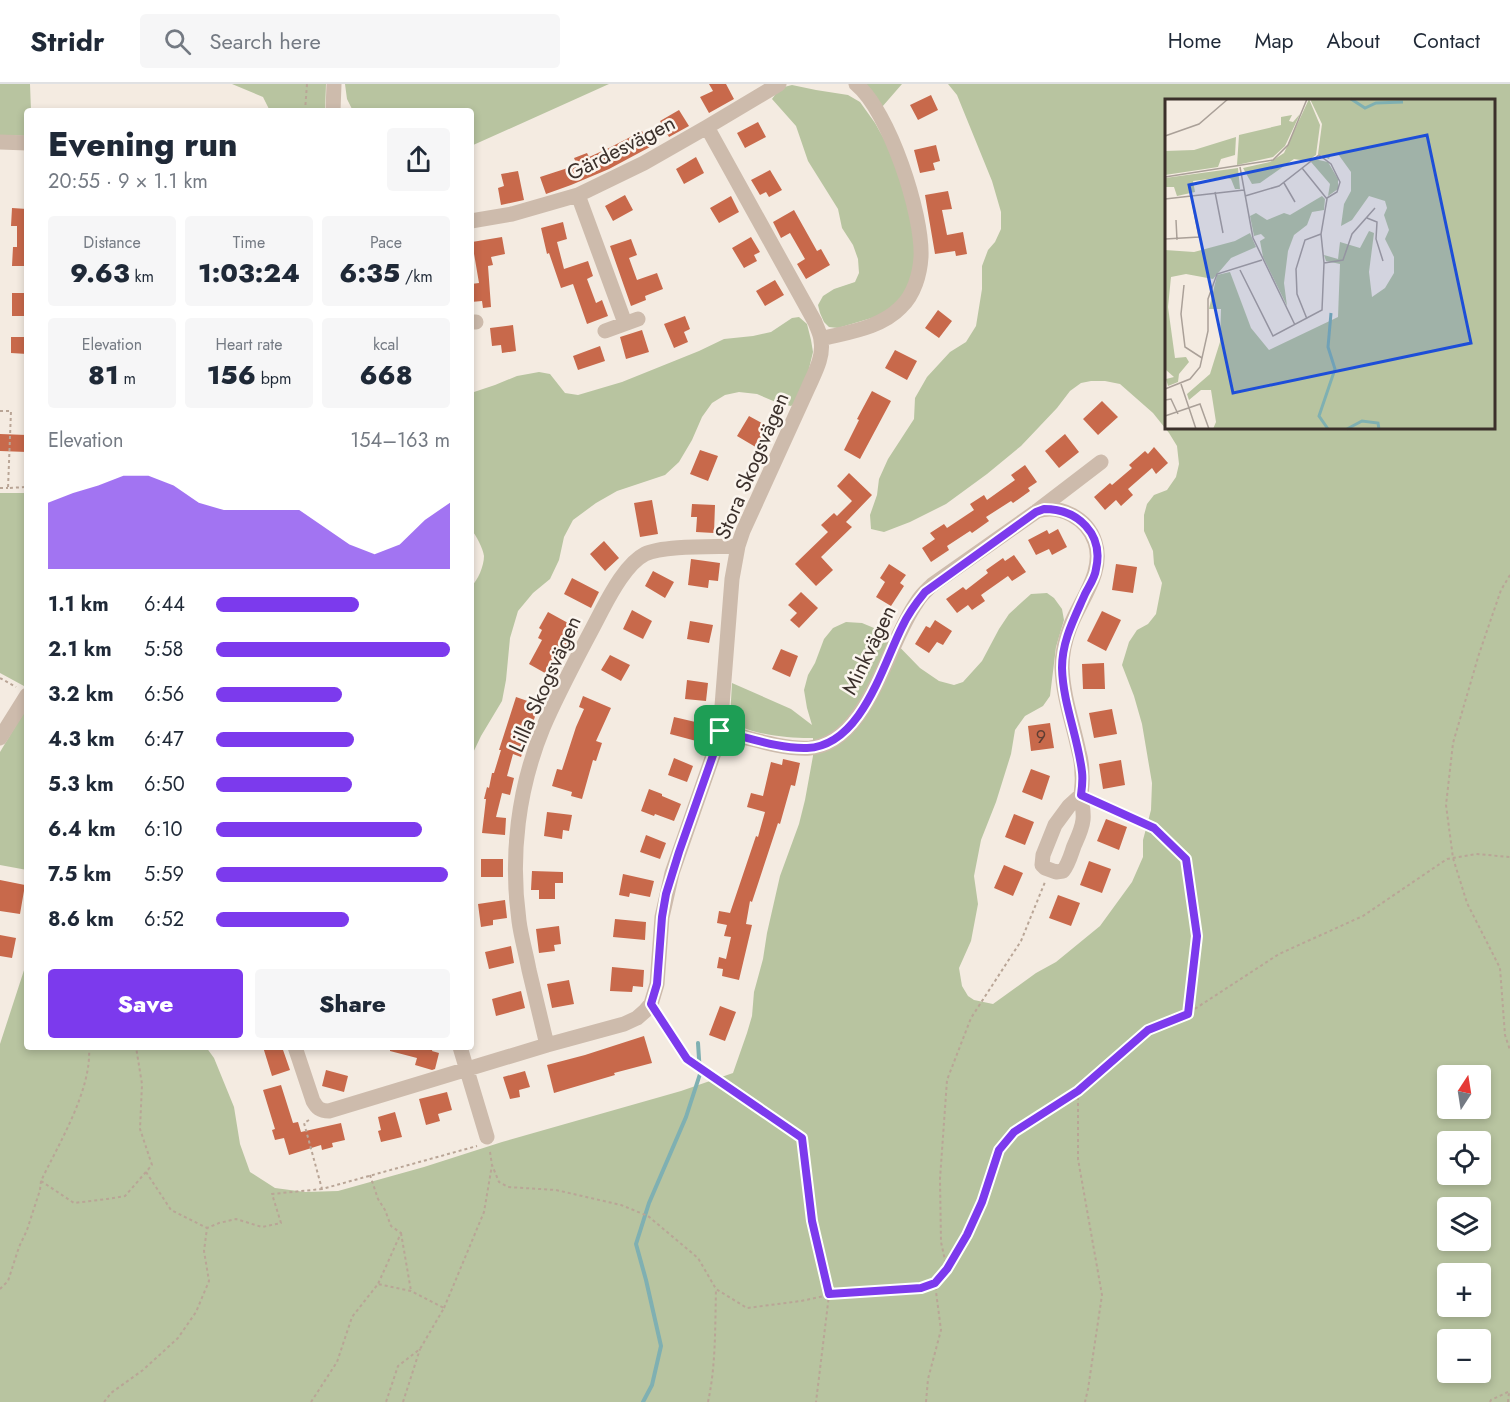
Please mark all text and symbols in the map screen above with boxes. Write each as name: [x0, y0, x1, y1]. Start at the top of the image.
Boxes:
search box: [140, 14, 560, 68]
text: Stridr: [30, 21, 104, 62]
icon: search: [161, 25, 194, 58]
text: Search here: [209, 25, 321, 57]
text: Home: [1168, 26, 1221, 56]
text: Map: [1254, 26, 1294, 56]
text: About: [1327, 26, 1380, 56]
text: Contact: [1413, 26, 1480, 56]
inset map: [1165, 99, 1495, 429]
street label: Gärdesvägen: [562, 108, 680, 188]
text: Evening run: [48, 121, 238, 168]
button: share: [387, 128, 450, 191]
text: 20:55 · 9 × 1.1 km: [48, 167, 208, 196]
text: Distance: [83, 231, 141, 254]
text: Time: [233, 231, 265, 254]
text: Pace: [370, 231, 402, 254]
text: 9.63: [70, 254, 130, 292]
text: 1:03:24: [198, 254, 300, 292]
text: 6:35: [339, 254, 400, 292]
text: km: [130, 265, 154, 288]
text: /km: [400, 265, 433, 288]
text: Elevation: [82, 333, 142, 356]
text: Heart rate: [216, 333, 282, 356]
text: kcal: [373, 333, 399, 356]
text: 81: [88, 356, 119, 394]
text: 156: [207, 356, 256, 394]
text: 668: [359, 356, 413, 394]
text: m: [119, 367, 136, 390]
text: bpm: [256, 367, 291, 390]
street label: Stora Skogsvägen: [708, 388, 796, 544]
text: Elevation: [48, 426, 123, 455]
text: 154–163 m: [350, 426, 450, 455]
text: 1.1 km: [48, 590, 109, 619]
text: 6:44: [144, 590, 185, 619]
street label: Minkvägen: [834, 600, 904, 700]
street label: Lilla Skogsvägen: [502, 611, 588, 757]
text: 2.1 km: [48, 635, 112, 664]
text: 5:58: [144, 635, 183, 664]
text: 3.2 km: [48, 680, 114, 709]
text: 6:56: [144, 680, 184, 709]
pin: [694, 705, 745, 756]
icon: arrive: [703, 714, 736, 747]
house number: 9: [1036, 724, 1046, 750]
text: 4.3 km: [48, 725, 115, 754]
text: 6:47: [144, 725, 184, 754]
text: 5.3 km: [48, 770, 114, 799]
text: 6:50: [144, 770, 185, 799]
text: 6.4 km: [48, 815, 116, 844]
text: 6:10: [144, 815, 183, 844]
text: 7.5 km: [48, 860, 111, 889]
text: 5:59: [144, 860, 184, 889]
text: 8.6 km: [48, 905, 114, 934]
text: 6:52: [144, 905, 184, 934]
button: Save: [48, 969, 243, 1038]
button: Share: [255, 969, 450, 1038]
north arrow: [1437, 1065, 1491, 1119]
map controls: [1437, 1065, 1491, 1383]
button: locate: [1437, 1131, 1491, 1185]
button: layers: [1437, 1197, 1491, 1251]
button: +: [1437, 1263, 1491, 1317]
button: −: [1437, 1329, 1491, 1383]

